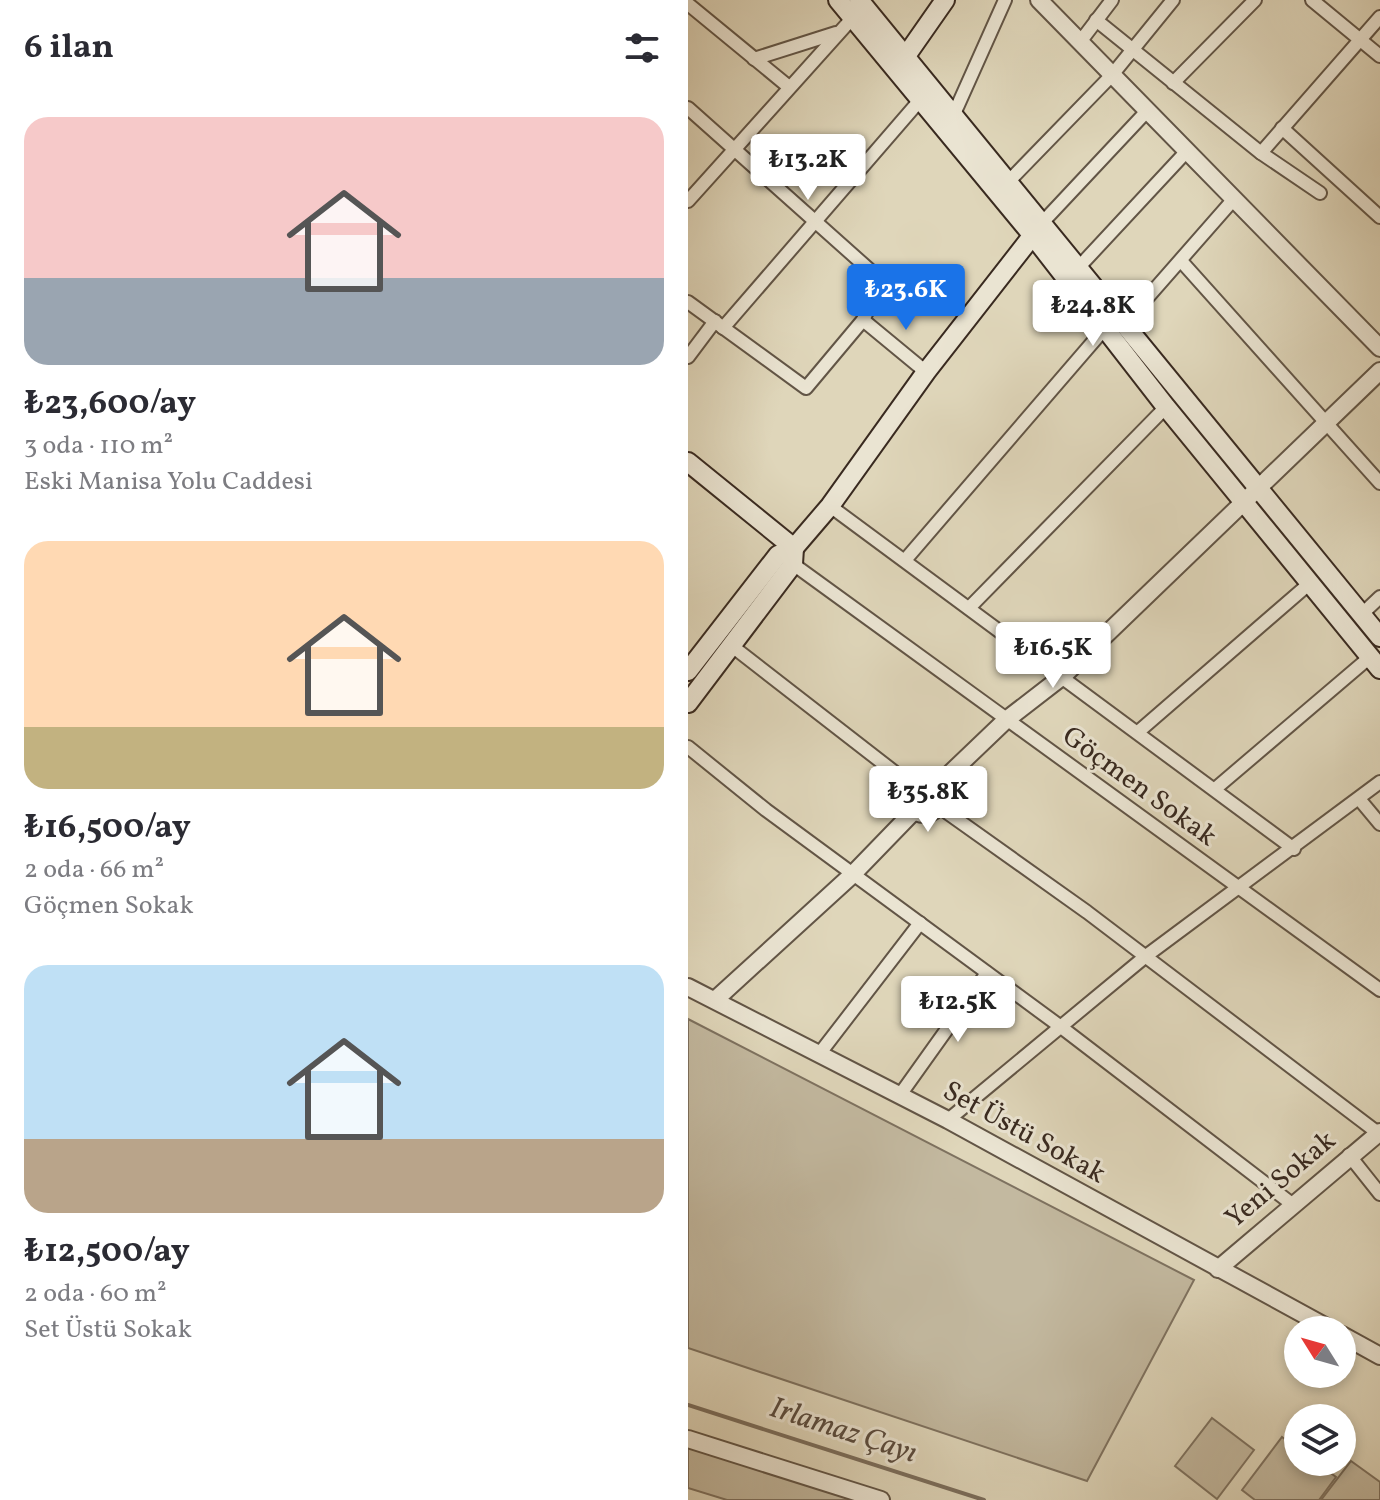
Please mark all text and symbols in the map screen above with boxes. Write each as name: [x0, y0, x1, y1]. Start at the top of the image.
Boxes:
text: 6 ilan: [24, 25, 114, 72]
icon: filters: [620, 26, 664, 70]
pin: ₺13.2K: [743, 134, 873, 202]
text: ₺13.2K: [769, 142, 847, 178]
icon: home: [272, 169, 416, 313]
pin: ₺23.6K: [841, 264, 971, 332]
text: ₺23.6K: [865, 272, 947, 308]
pin: ₺24.8K: [1028, 280, 1158, 348]
text: ₺24.8K: [1051, 288, 1135, 324]
text: ₺23,600/ay: [24, 381, 196, 428]
text: 3 oda · 110 m²: [24, 428, 173, 464]
text: Eski Manisa Yolu Caddesi: [24, 464, 313, 500]
icon: home: [272, 593, 416, 737]
pin: ₺16.5K: [988, 622, 1118, 690]
text: ₺16.5K: [1014, 630, 1092, 666]
street label: Göçmen Sokak: [1054, 718, 1224, 856]
pin: ₺35.8K: [863, 766, 993, 834]
text: ₺35.8K: [887, 774, 969, 810]
text: ₺16,500/ay: [24, 805, 191, 852]
text: 2 oda · 66 m²: [24, 852, 164, 888]
text: Göçmen Sokak: [24, 888, 194, 924]
pin: ₺12.5K: [893, 976, 1023, 1044]
text: ₺12.5K: [919, 984, 997, 1020]
icon: home: [272, 1017, 416, 1161]
street label: Set Üstü Sokak: [935, 1072, 1113, 1194]
street label: Yeni Sokak: [1217, 1122, 1345, 1238]
text: ₺12,500/ay: [24, 1229, 190, 1276]
text: 2 oda · 60 m²: [24, 1276, 167, 1312]
text: Set Üstü Sokak: [24, 1312, 192, 1348]
north arrow: [1284, 1316, 1356, 1388]
map controls: [1284, 1316, 1356, 1476]
water label: Irlamaz Çayı: [764, 1387, 922, 1475]
button: layers: [1284, 1404, 1356, 1476]

